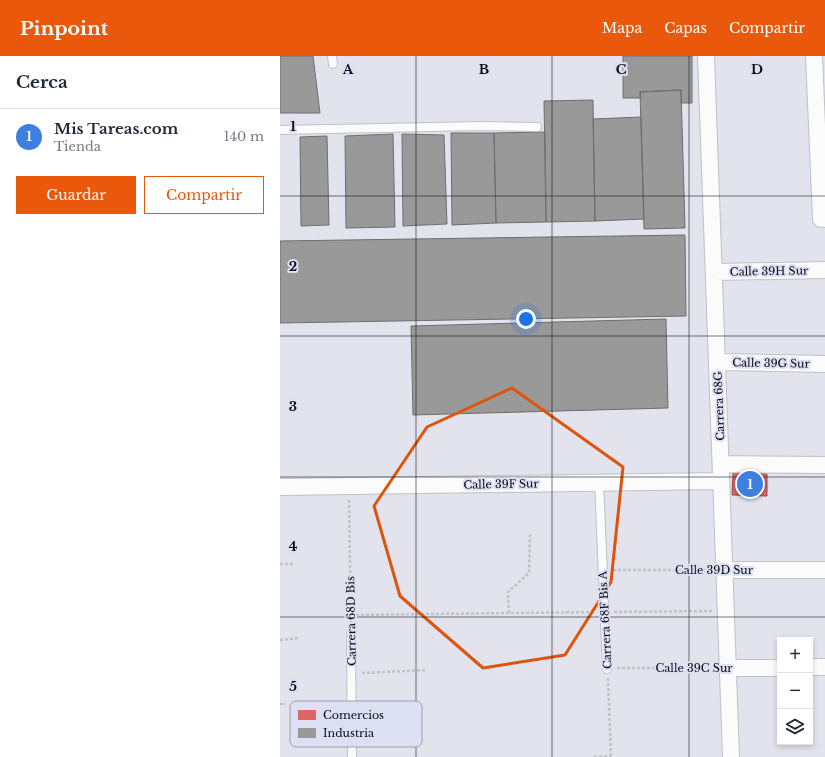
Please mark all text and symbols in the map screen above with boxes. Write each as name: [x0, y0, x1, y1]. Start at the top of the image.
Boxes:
text: Pinpoint: [20, 17, 108, 40]
text: Mapa: [602, 19, 642, 37]
text: Capas: [664, 19, 707, 37]
text: Compartir: [729, 19, 805, 37]
text: A: [342, 61, 354, 78]
text: B: [479, 61, 489, 78]
text: C: [616, 61, 627, 78]
text: D: [751, 61, 763, 78]
text: Cerca: [16, 72, 68, 93]
text: 1: [290, 118, 296, 135]
text: Mis Tareas.com: [54, 119, 178, 138]
text: 1: [26, 128, 32, 145]
text: 140 m: [224, 128, 264, 145]
text: Tienda: [54, 138, 101, 155]
button: Guardar: [16, 176, 136, 214]
button: Compartir: [144, 176, 264, 214]
text: 2: [289, 258, 297, 275]
street label: Calle 39H Sur: [730, 263, 809, 279]
your location: [516, 309, 536, 329]
street label: Calle 39G Sur: [732, 355, 811, 371]
street label: Carrera 68G: [711, 371, 727, 441]
text: 3: [289, 398, 297, 415]
pin: 1: [737, 469, 763, 499]
street label: Calle 39F Sur: [463, 476, 540, 492]
text: 4: [289, 538, 298, 555]
street label: Calle 39D Sur: [675, 563, 754, 577]
street label: Carrera 68F Bis A: [595, 570, 615, 669]
street label: Carrera 68D Bis: [343, 576, 359, 666]
map controls: [777, 637, 813, 745]
button: +: [777, 637, 813, 673]
street label: Calle 39C Sur: [655, 661, 733, 675]
button: −: [777, 673, 813, 709]
text: 5: [289, 678, 297, 695]
legend: [290, 701, 422, 747]
text: Comercios: [323, 708, 384, 722]
button: layers: [777, 709, 813, 745]
text: Industria: [323, 726, 375, 740]

